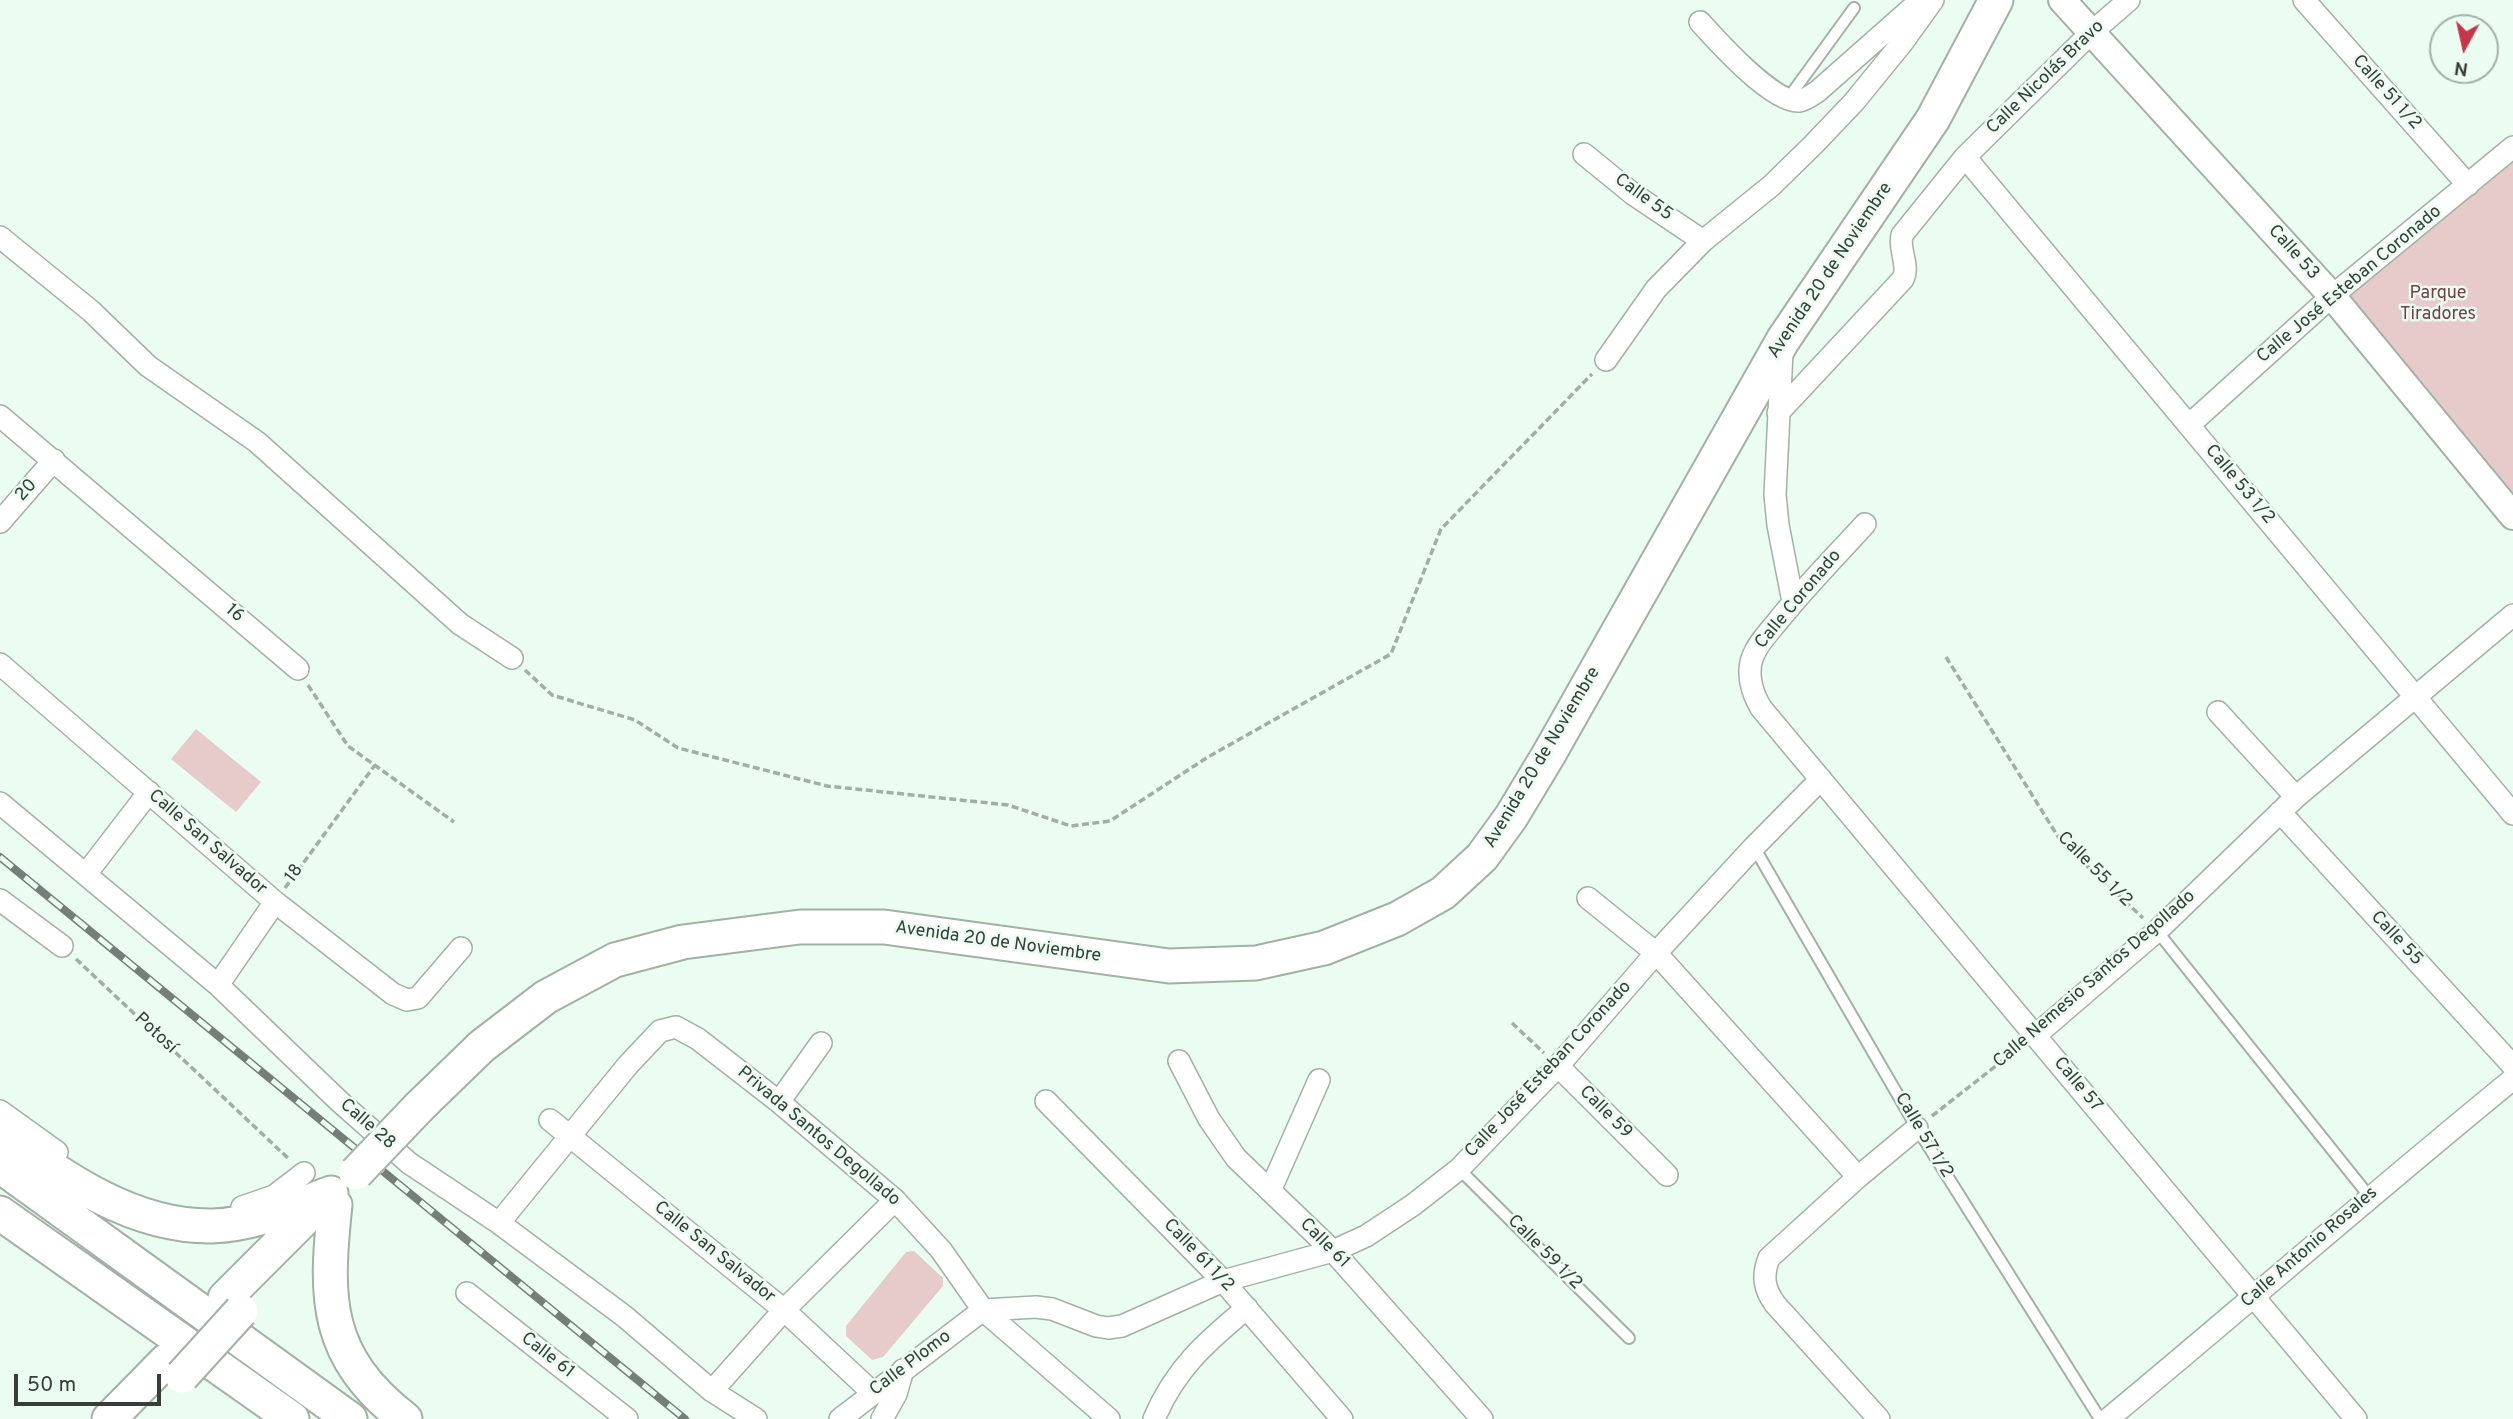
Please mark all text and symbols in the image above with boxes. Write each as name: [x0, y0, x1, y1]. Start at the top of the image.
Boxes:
north arrow: [2429, 14, 2499, 84]
street label: Calle Nicolás Bravo: [1983, 16, 2109, 140]
street label: Calle 51 1/2: [2347, 51, 2425, 135]
text: N: [2453, 55, 2470, 81]
street label: Calle 55: [1610, 170, 1676, 226]
street label: Avenida 20 de Noviembre: [1764, 179, 1898, 363]
street label: Calle José Esteban Coronado: [2253, 201, 2447, 369]
street label: Calle 53: [2263, 221, 2323, 285]
park label: Parque Tiradores: [2400, 283, 2476, 326]
street label: Calle 53 1/2: [2199, 441, 2279, 529]
street label: 20: [11, 475, 43, 507]
street label: Calle Coronado: [1751, 546, 1847, 654]
street label: 16: [220, 600, 248, 628]
street label: Avenida 20 de Noviembre: [1480, 663, 1606, 853]
street label: Calle San Salvador: [143, 786, 271, 900]
street label: Calle 55 1/2: [2052, 828, 2136, 912]
street label: 18: [281, 860, 309, 888]
street label: Calle Nemesio Santos Degollado: [1990, 886, 2200, 1074]
street label: Calle 55: [2365, 907, 2427, 971]
street label: Avenida 20 de Noviembre: [894, 918, 1102, 968]
street label: Calle José Esteban Coronado: [1461, 977, 1637, 1163]
street label: Potosí: [129, 1009, 181, 1059]
street label: Calle 57: [2048, 1053, 2106, 1117]
street label: Privada Santos Degollado: [732, 1062, 904, 1212]
street label: Calle 59: [1574, 1082, 1636, 1144]
street label: Calle 57 1/2: [1889, 1089, 1957, 1183]
street label: Calle 28: [335, 1095, 399, 1155]
street label: Calle Antonio Rosales: [2237, 1183, 2383, 1313]
street label: Calle San Salvador: [649, 1197, 779, 1309]
street label: Calle 59 1/2: [1502, 1211, 1586, 1295]
street label: Calle 61: [1294, 1214, 1354, 1274]
street label: Calle 61 1/2: [1158, 1215, 1238, 1297]
street label: Calle Plomo: [866, 1326, 956, 1402]
street label: Calle 61: [516, 1328, 578, 1384]
scale bar: [18, 1360, 164, 1404]
text: 50 m: [27, 1372, 76, 1399]

